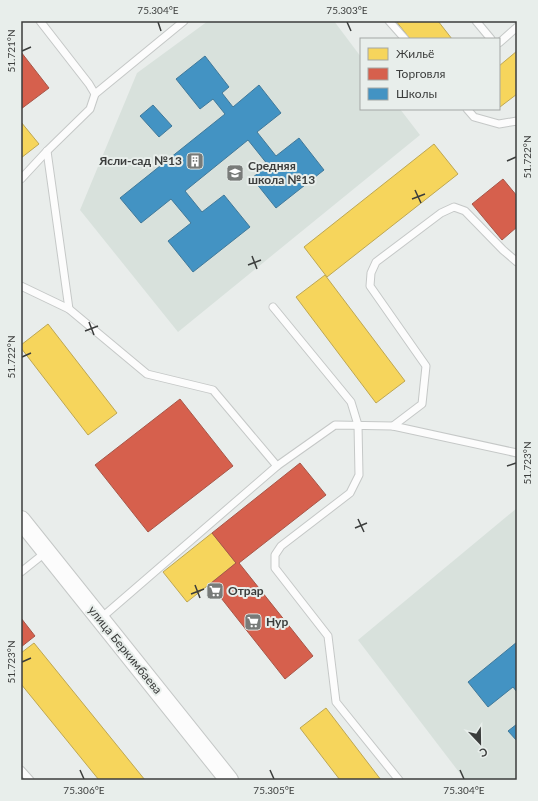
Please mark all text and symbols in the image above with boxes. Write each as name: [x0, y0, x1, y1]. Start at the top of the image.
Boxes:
text: 75.304°E: [137, 4, 179, 16]
text: 75.303°E: [326, 4, 368, 16]
text: 51.721°N: [5, 29, 17, 73]
legend: [360, 38, 500, 110]
text: Жильё: [396, 46, 434, 61]
text: Торговля: [396, 66, 446, 81]
text: Школы: [396, 86, 437, 101]
text: 51.722°N: [521, 135, 533, 179]
building icon: Ясли-сад №13: [185, 151, 205, 171]
place label: Ясли-сад №13: [98, 153, 182, 168]
place label: Средняя школа №13: [248, 158, 315, 187]
school or university icon: Средняя школа №13: [225, 163, 245, 183]
text: 51.722°N: [5, 335, 17, 379]
text: 51.723°N: [521, 441, 533, 485]
supermarket icon: Отрар: [205, 581, 225, 601]
place label: Отрар: [228, 583, 264, 598]
street label: улица Беркимбаева: [85, 603, 166, 697]
supermarket icon: Нур: [243, 612, 263, 632]
place label: Нур: [266, 614, 288, 629]
text: 51.723°N: [5, 640, 17, 684]
north arrow: [460, 723, 500, 763]
text: С: [477, 745, 490, 760]
text: 75.306°E: [63, 784, 105, 796]
text: 75.305°E: [253, 784, 295, 796]
text: 75.304°E: [443, 784, 485, 796]

